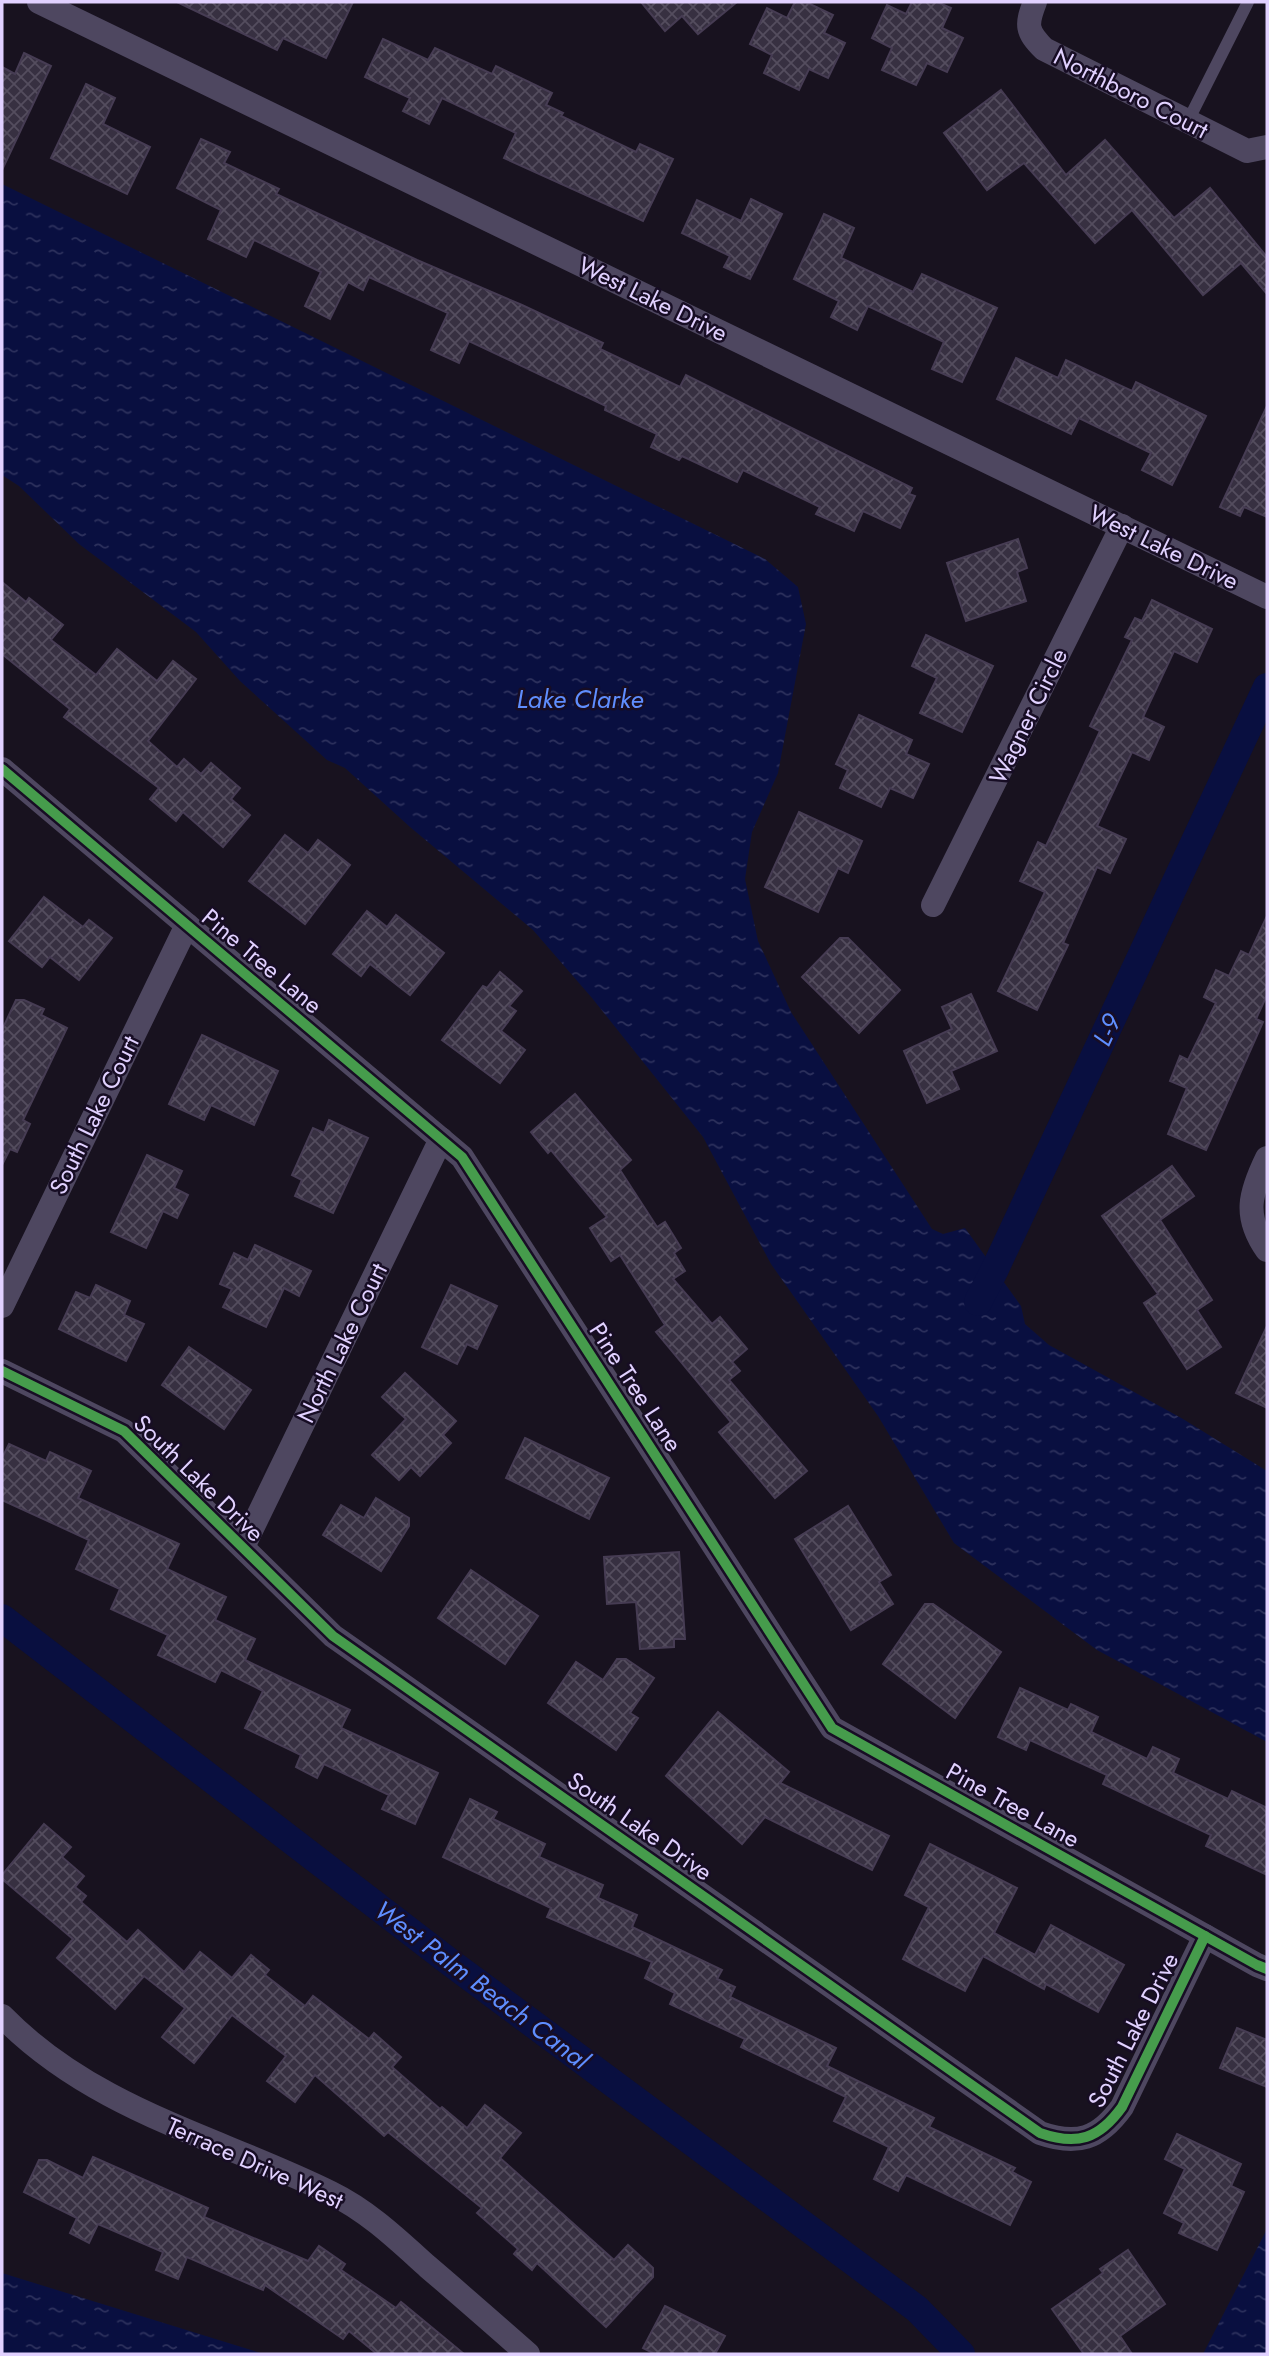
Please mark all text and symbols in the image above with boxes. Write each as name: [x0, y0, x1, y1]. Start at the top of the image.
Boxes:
street label: Northboro Court: [1048, 39, 1215, 147]
street label: West Lake Drive: [572, 248, 734, 350]
street label: West Lake Drive: [1083, 496, 1245, 598]
street label: Wagner Circle: [980, 642, 1076, 790]
water label: Lake Clarke: [516, 680, 644, 718]
street label: Pine Tree Lane: [194, 900, 330, 1022]
water label: L-9: [1083, 1007, 1131, 1052]
street label: South Lake Court: [40, 1030, 148, 1200]
street label: North Lake Court: [288, 1257, 396, 1429]
street label: Pine Tree Lane: [581, 1315, 691, 1459]
street label: South Lake Drive: [126, 1406, 272, 1550]
street label: Pine Tree Lane: [940, 1754, 1086, 1856]
street label: South Lake Drive: [560, 1763, 720, 1889]
water label: West Palm Beach Canal: [367, 1891, 598, 2079]
street label: South Lake Drive: [1079, 1946, 1187, 2114]
street label: Terrace Drive West: [161, 2108, 349, 2218]

